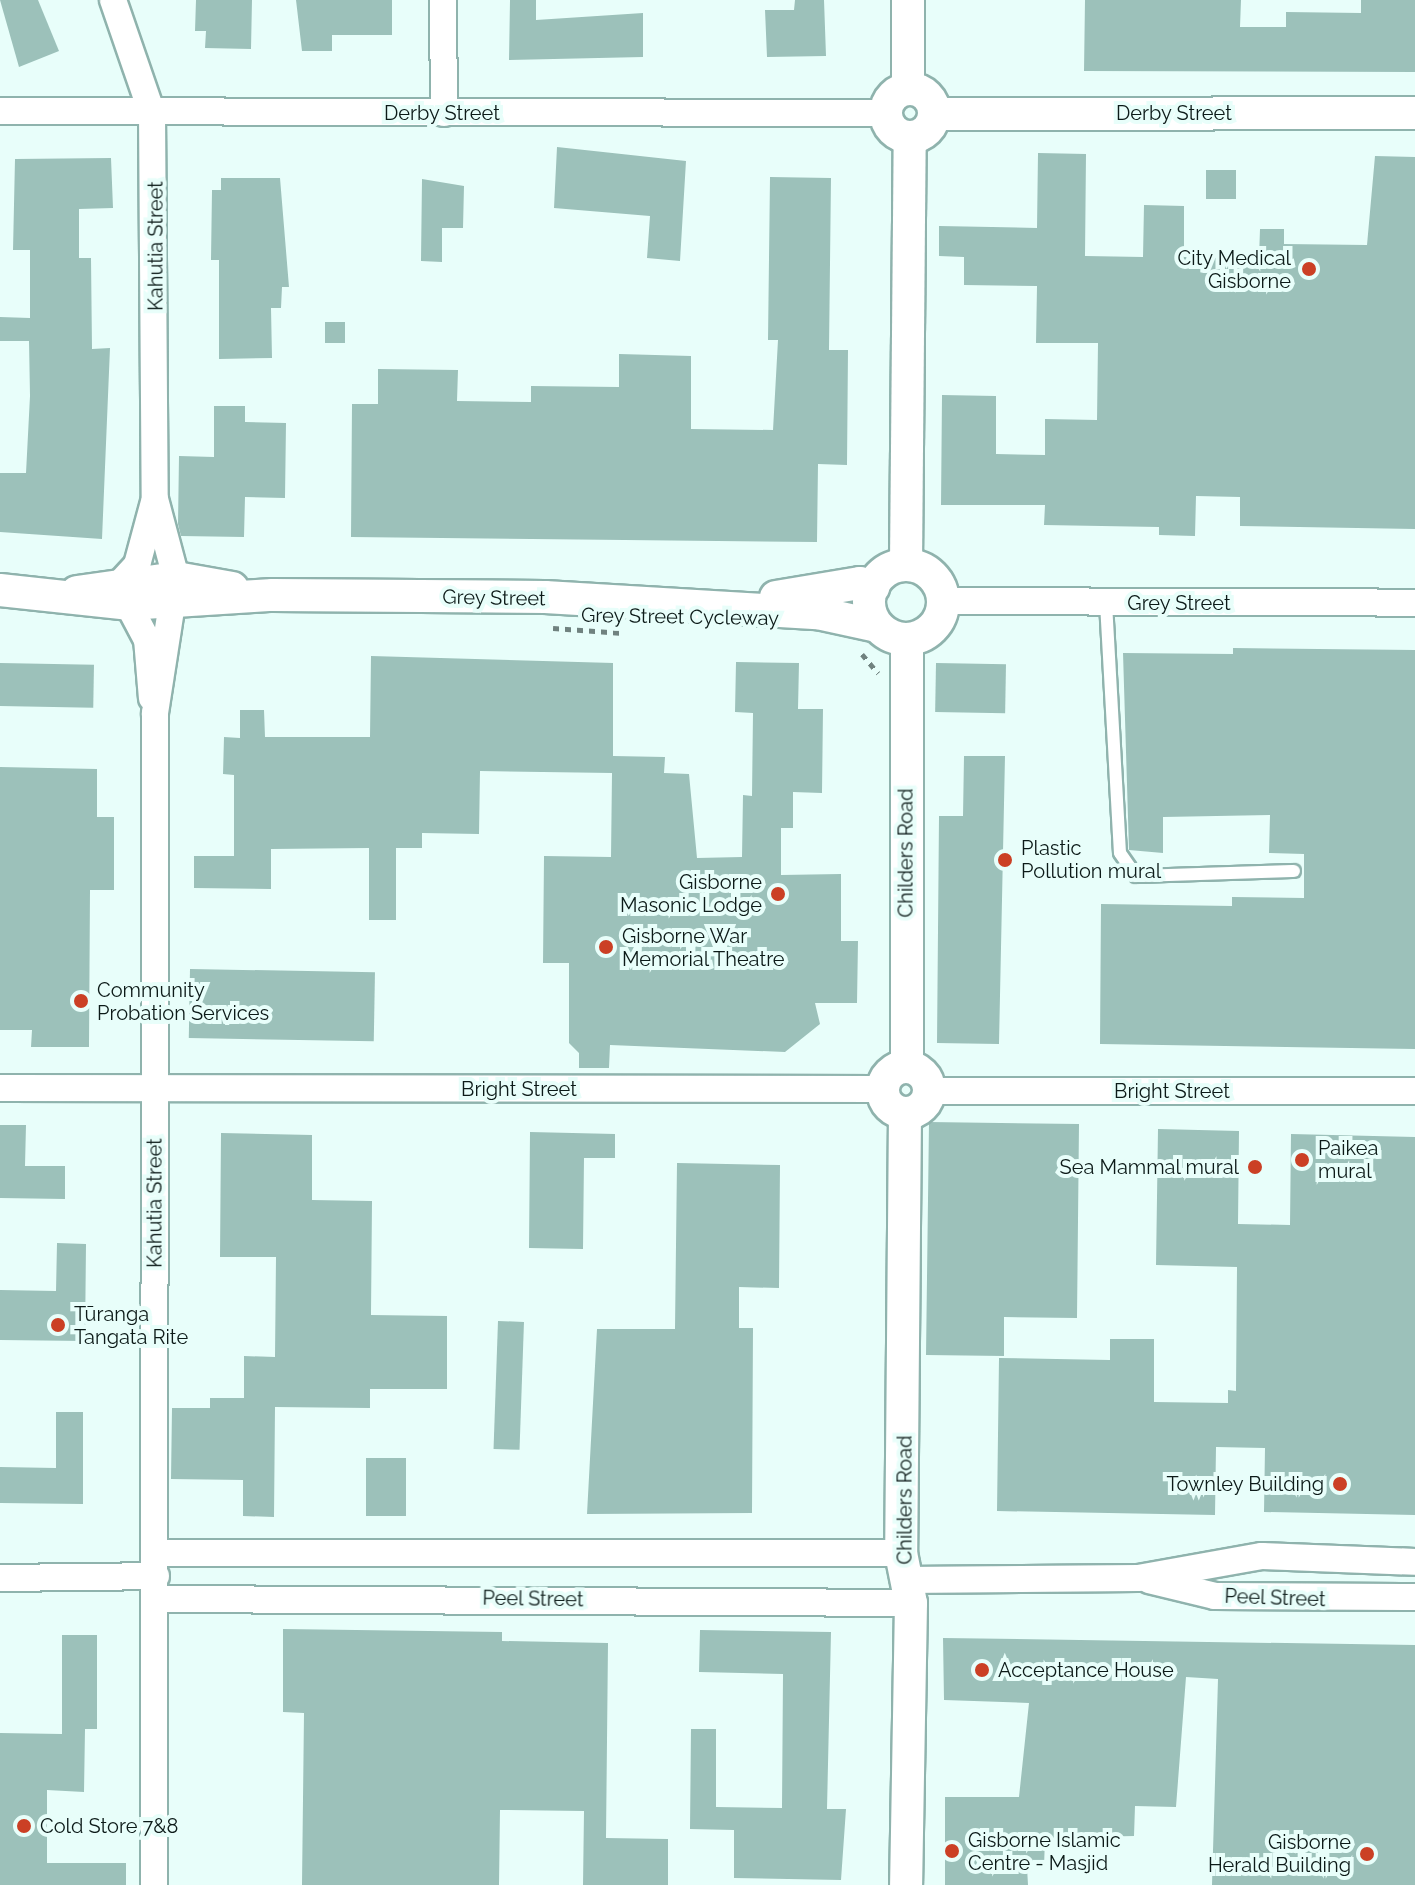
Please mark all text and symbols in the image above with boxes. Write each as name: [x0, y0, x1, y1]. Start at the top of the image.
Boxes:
street label: Derby Street: [384, 101, 500, 125]
street label: Derby Street: [1116, 101, 1232, 125]
street label: Kahutia Street: [144, 181, 168, 311]
place label: City Medical Gisborne: [1177, 246, 1291, 293]
marker: City Medical Gisborne: [1298, 258, 1320, 280]
street label: Grey Street: [442, 585, 546, 611]
street label: Grey Street: [1127, 591, 1231, 615]
street label: Grey Street Cycleway: [581, 603, 779, 631]
street label: Childers Road: [894, 788, 918, 918]
place label: Plastic Pollution mural: [1021, 836, 1161, 883]
marker: Plastic Pollution mural: [996, 851, 1014, 869]
place label: Gisborne Masonic Lodge: [620, 870, 762, 917]
marker: Gisborne Masonic Lodge: [769, 885, 787, 903]
place label: Gisborne War Memorial Theatre: [622, 924, 786, 971]
marker: Gisborne War Memorial Theatre: [597, 938, 615, 956]
place label: Community Probation Services: [97, 978, 269, 1025]
marker: Community Probation Services: [72, 992, 90, 1010]
street label: Bright Street: [461, 1077, 577, 1101]
street label: Bright Street: [1114, 1079, 1230, 1103]
place label: Paikea mural: [1318, 1136, 1378, 1183]
street label: Kahutia Street: [143, 1138, 167, 1268]
marker: Paikea mural: [1293, 1151, 1311, 1169]
place label: Sea Mammal mural: [1059, 1155, 1239, 1179]
marker: Sea Mammal mural: [1246, 1158, 1264, 1176]
place label: Tūranga Tangata Rite: [74, 1302, 188, 1349]
marker: Tūranga Tangata Rite: [49, 1316, 67, 1334]
street label: Childers Road: [893, 1435, 917, 1565]
place label: Townley Building: [1166, 1472, 1324, 1496]
marker: Townley Building: [1331, 1475, 1349, 1493]
street label: Peel Street: [1224, 1584, 1326, 1612]
street label: Peel Street: [482, 1586, 584, 1612]
place label: Acceptance House: [998, 1658, 1174, 1682]
marker: Acceptance House: [973, 1661, 991, 1679]
place label: Cold Store 7&8: [40, 1814, 178, 1838]
marker: Cold Store 7&8: [15, 1817, 33, 1835]
place label: Gisborne Islamic Centre - Masjid: [968, 1828, 1121, 1875]
place label: Gisborne Herald Building: [1208, 1830, 1351, 1877]
marker: Gisborne Islamic Centre - Masjid: [943, 1842, 961, 1860]
marker: Gisborne Herald Building: [1358, 1845, 1376, 1863]

